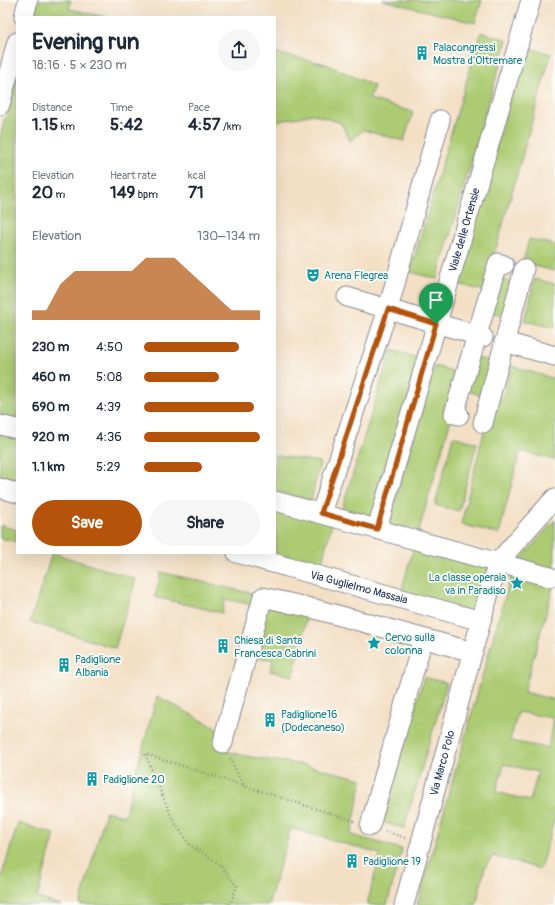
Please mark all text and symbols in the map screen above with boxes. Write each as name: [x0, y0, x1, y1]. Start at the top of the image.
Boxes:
text: Evening run: [32, 28, 140, 56]
button: share: [218, 29, 260, 71]
place label: Palacongressi Mostra d'Oltremare: [433, 41, 523, 67]
building icon: Palacongressi Mostra d'Oltremare: [414, 45, 430, 61]
text: 18:16 · 5 × 230 m: [32, 57, 127, 73]
text: Distance: [32, 101, 72, 114]
text: Time: [110, 101, 133, 114]
text: Pace: [188, 101, 210, 114]
text: 1.15: [32, 114, 58, 135]
text: 5:42: [110, 114, 143, 135]
text: 4:57: [188, 114, 221, 135]
text: km: [58, 120, 75, 133]
text: /km: [221, 120, 241, 133]
text: Elevation: [32, 169, 74, 182]
text: Heart rate: [110, 169, 156, 182]
text: kcal: [188, 169, 206, 182]
text: 20: [32, 182, 53, 203]
text: 149: [110, 182, 135, 203]
text: 71: [188, 182, 204, 203]
street label: Viale delle Ortensie: [446, 186, 483, 274]
text: m: [53, 188, 65, 201]
text: bpm: [135, 188, 158, 201]
text: Elevation: [32, 228, 82, 244]
text: 130–134 m: [197, 228, 260, 244]
theatre icon: Arena Flegrea: [305, 267, 321, 283]
place label: Arena Flegrea: [324, 269, 388, 282]
pin: [419, 283, 453, 324]
icon: arrive: [425, 289, 447, 311]
text: 230 m: [32, 339, 69, 355]
text: 4:50: [96, 339, 123, 355]
text: 460 m: [32, 369, 70, 385]
text: 5:08: [96, 369, 122, 385]
text: 690 m: [32, 399, 70, 415]
text: 4:39: [96, 399, 121, 415]
text: 920 m: [32, 429, 69, 445]
text: 4:36: [96, 429, 122, 445]
text: 1.1 km: [32, 459, 65, 475]
text: 5:29: [96, 459, 120, 475]
button: Save: [32, 500, 142, 546]
button: Share: [150, 500, 260, 546]
street label: Via Guglielmo Massaia: [309, 568, 409, 607]
place label: La classe operaia va in Paradiso: [429, 571, 506, 597]
place icon: La classe operaia va in Paradiso: [509, 575, 525, 591]
place label: Cervo sulla colonna: [385, 631, 435, 657]
place label: Chiesa di Santa Francesca Cabrini: [234, 634, 316, 660]
place icon: Cervo sulla colonna: [366, 635, 382, 651]
building icon: Chiesa di Santa Francesca Cabrini: [215, 638, 231, 654]
place label: Padiglione Albania: [75, 653, 121, 679]
building icon: Padiglione Albania: [56, 657, 72, 673]
place label: Padiglione16 (Dodecaneso): [281, 708, 345, 734]
building icon: Padiglione16 (Dodecaneso): [262, 712, 278, 728]
street label: Via Marco Polo: [427, 729, 458, 797]
building icon: Padiglione 20: [84, 771, 100, 787]
place label: Padiglione 20: [103, 773, 165, 786]
building icon: Padiglione 19: [344, 853, 360, 869]
place label: Padiglione 19: [363, 855, 421, 868]

